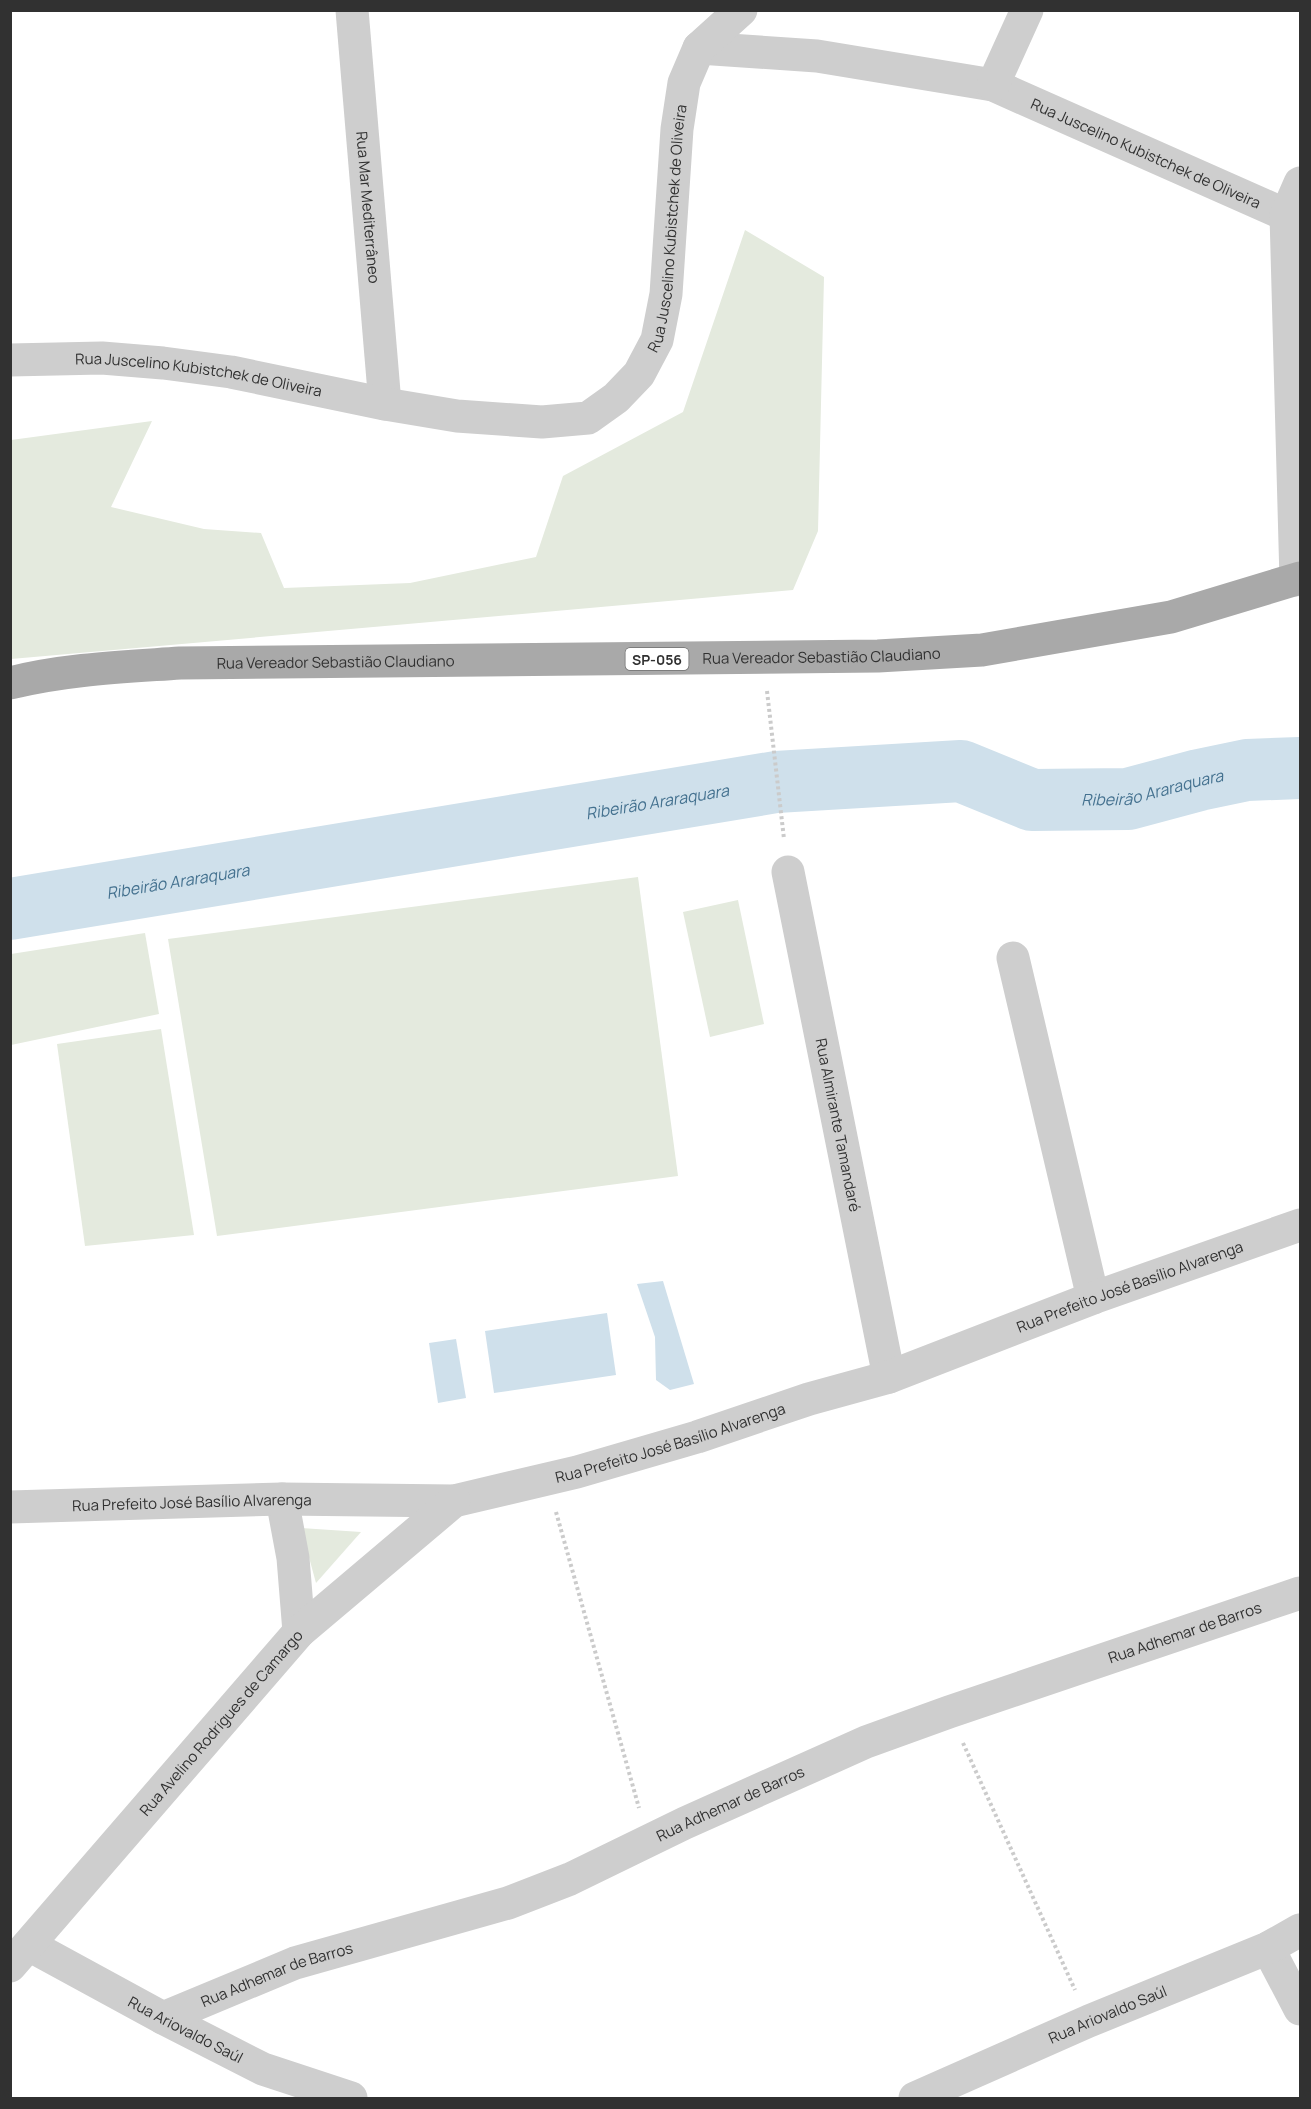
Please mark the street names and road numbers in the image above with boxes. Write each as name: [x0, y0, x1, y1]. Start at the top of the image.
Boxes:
street label: Rua Juscelino Kubistchek de Oliveira: [1028, 93, 1264, 213]
street label: Rua Juscelino Kubistchek de Oliveira: [642, 103, 691, 356]
street label: Rua Mar Mediterrâneo: [352, 130, 385, 284]
street label: Rua Juscelino Kubistchek de Oliveira: [75, 348, 324, 401]
street label: Rua Vereador Sebastião Claudiano: [702, 642, 941, 668]
road number: SP-056: [626, 648, 688, 670]
street label: Rua Vereador Sebastião Claudiano: [216, 650, 455, 673]
street label: Rua Almirante Tamandaré: [811, 1036, 866, 1214]
street label: Rua Prefeito José Basílio Alvarenga: [1013, 1235, 1246, 1337]
street label: Rua Prefeito José Basílio Alvarenga: [553, 1397, 788, 1487]
street label: Rua Prefeito José Basílio Alvarenga: [72, 1488, 312, 1516]
street label: Rua Adhemar de Barros: [1105, 1596, 1264, 1668]
street label: Rua Avelino Rodrigues de Camargo: [134, 1625, 307, 1820]
street label: Rua Adhemar de Barros: [653, 1760, 808, 1846]
street label: Rua Adhemar de Barros: [197, 1937, 355, 2012]
street label: Rua Ariovaldo Saúl: [1045, 1980, 1170, 2048]
street label: Rua Ariovaldo Saúl: [125, 1991, 247, 2068]

